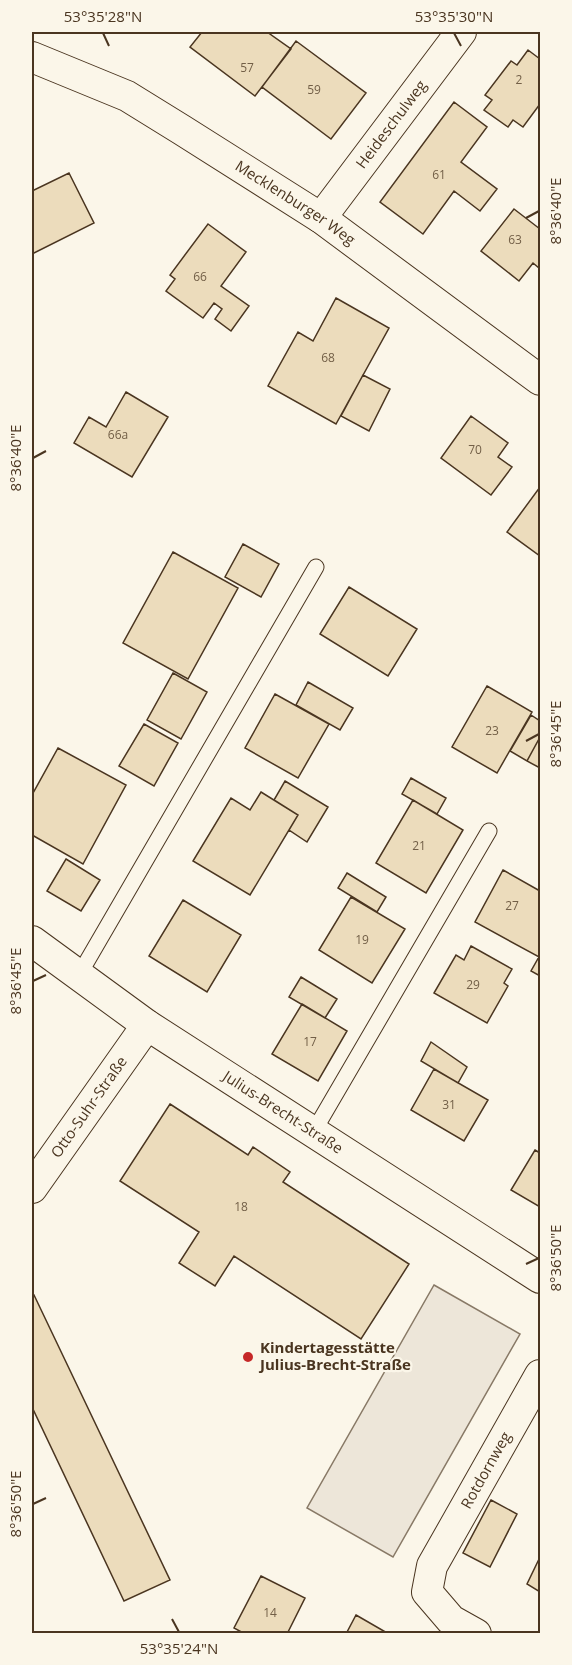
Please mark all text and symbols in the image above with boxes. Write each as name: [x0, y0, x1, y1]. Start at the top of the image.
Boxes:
text: 53°35'28"N: [64, 6, 142, 26]
text: 53°35'30"N: [415, 6, 493, 26]
house number: 57: [240, 59, 254, 76]
house number: 2: [516, 71, 523, 88]
street label: Heideschulweg: [351, 76, 430, 172]
house number: 59: [307, 81, 321, 98]
street label: Mecklenburger Weg: [232, 155, 360, 249]
house number: 61: [432, 166, 446, 183]
text: 8°36'40"E: [545, 178, 565, 244]
house number: 63: [508, 231, 522, 248]
house number: 66: [193, 268, 207, 285]
house number: 68: [321, 349, 335, 366]
text: 8°36'40"E: [5, 425, 25, 491]
house number: 66a: [108, 426, 128, 443]
house number: 70: [468, 441, 482, 458]
text: 8°36'45"E: [545, 701, 565, 767]
house number: 23: [485, 722, 499, 739]
house number: 21: [412, 837, 426, 854]
house number: 27: [505, 897, 519, 914]
house number: 19: [355, 931, 369, 948]
text: 8°36'45"E: [5, 948, 25, 1014]
house number: 29: [466, 976, 480, 993]
house number: 17: [303, 1033, 317, 1050]
street label: Otto-Suhr-Straße: [46, 1052, 131, 1161]
street label: Julius-Brecht-Straße: [218, 1065, 347, 1158]
house number: 31: [442, 1096, 456, 1113]
house number: 18: [234, 1198, 248, 1215]
text: 8°36'50"E: [545, 1225, 565, 1291]
place label: Kindertagesstätte Julius-Brecht-Straße: [258, 1337, 411, 1374]
marker: Kindertagesstätte Julius-Brecht-Straße: [241, 1350, 255, 1364]
street label: Rotdornweg: [456, 1428, 515, 1512]
text: 8°36'50"E: [5, 1471, 25, 1537]
house number: 14: [263, 1604, 277, 1621]
text: 53°35'24"N: [140, 1638, 218, 1658]

